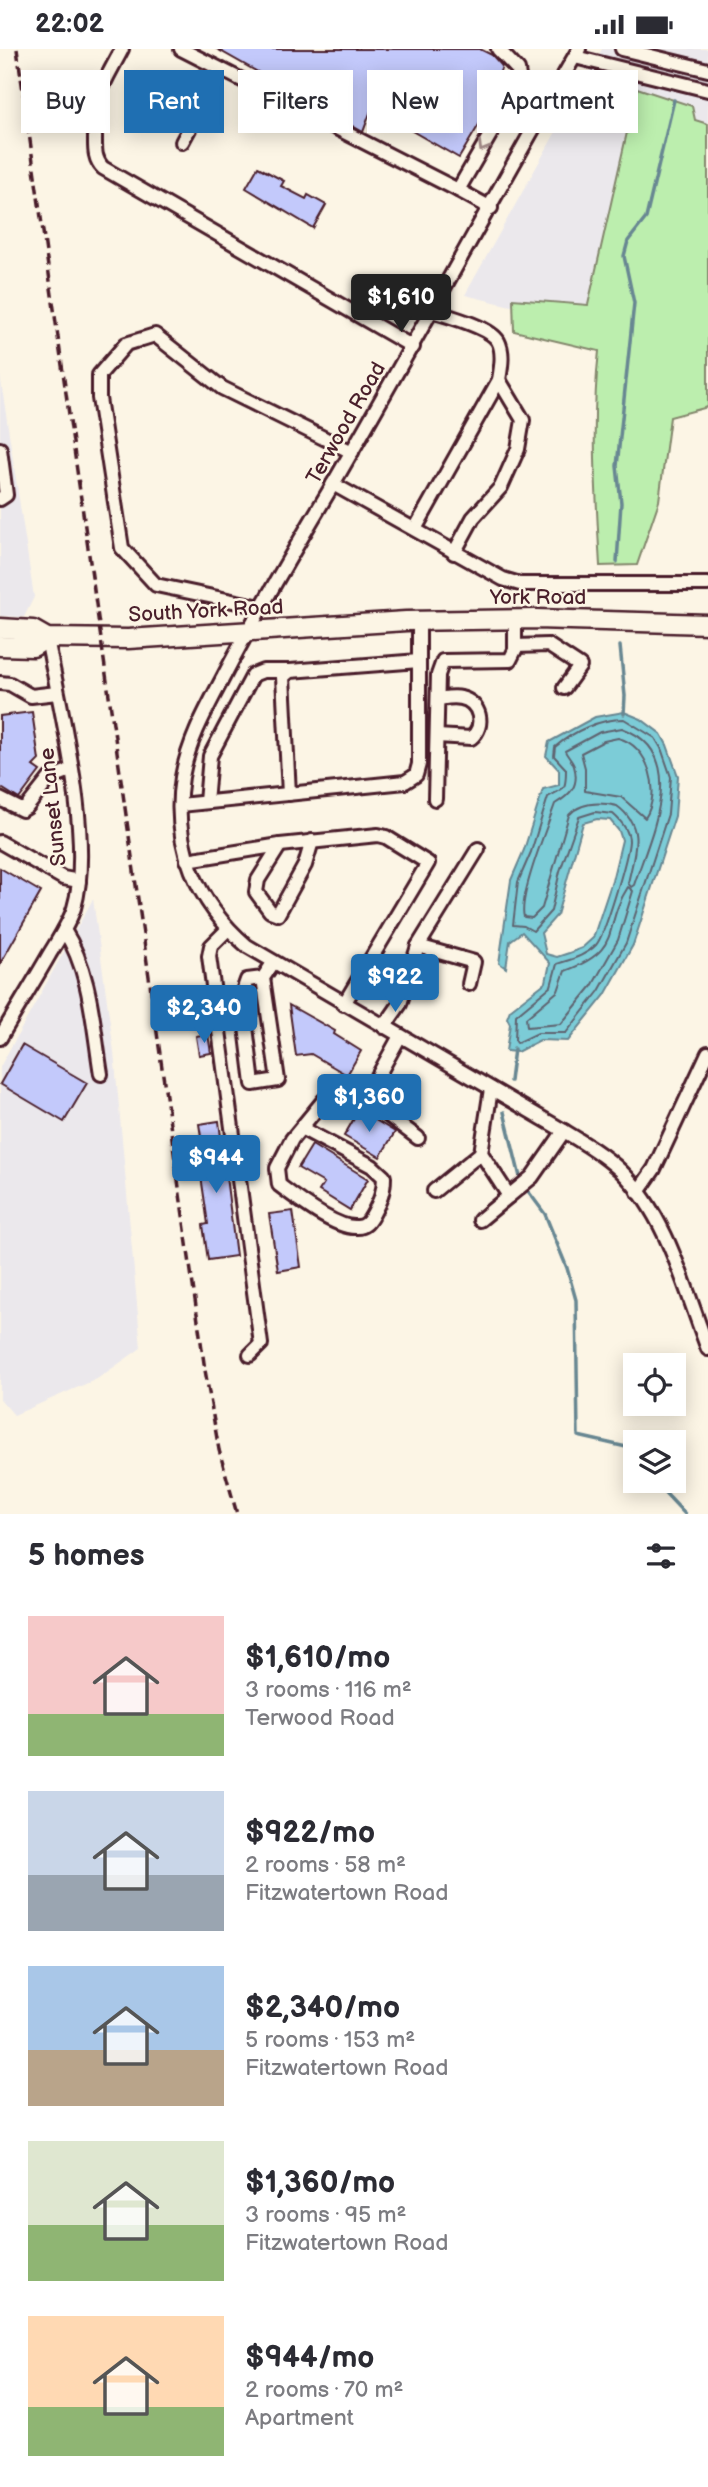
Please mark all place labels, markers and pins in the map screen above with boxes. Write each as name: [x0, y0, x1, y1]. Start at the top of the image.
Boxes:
pin: $1,610: [344, 275, 458, 334]
pin: $922: [354, 955, 436, 1014]
pin: $2,340: [147, 985, 261, 1045]
pin: $1,360: [312, 1075, 426, 1134]
pin: $944: [175, 1135, 257, 1195]

